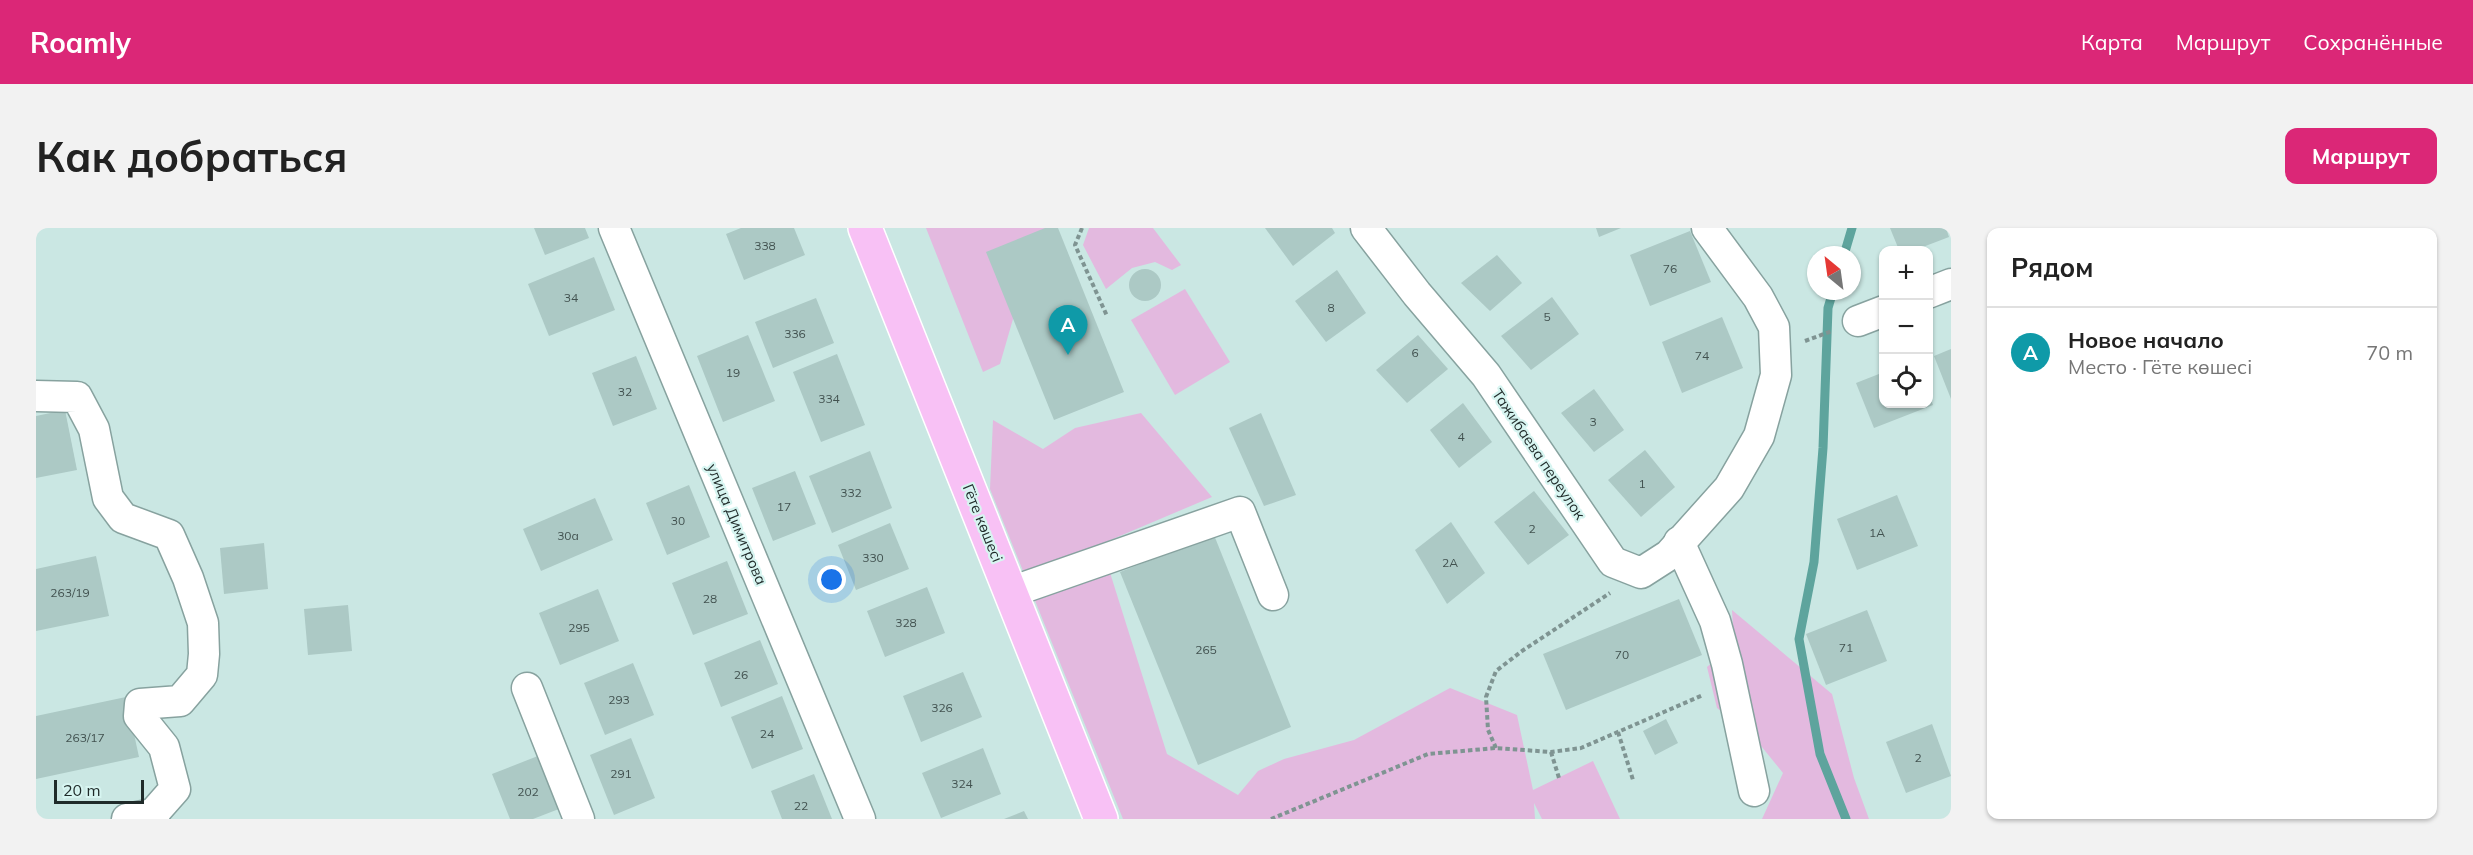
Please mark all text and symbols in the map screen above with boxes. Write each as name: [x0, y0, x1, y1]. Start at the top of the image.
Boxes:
text: Roamly: [30, 25, 131, 60]
text: Карта: [2081, 29, 2143, 55]
text: Маршрут: [2176, 29, 2270, 55]
text: Сохранённые: [2303, 29, 2443, 55]
button: Маршрут: [2285, 128, 2437, 184]
text: Как добраться: [36, 130, 348, 183]
house number: 338: [754, 238, 776, 253]
north arrow: [1807, 246, 1861, 300]
map controls: [1879, 246, 1933, 408]
button: +: [1879, 246, 1933, 300]
text: Рядом: [2011, 251, 2094, 284]
house number: 76: [1663, 261, 1677, 276]
house number: 34: [564, 290, 578, 305]
house number: 8: [1327, 300, 1335, 315]
button: −: [1879, 300, 1933, 354]
pin: A: [1048, 306, 1088, 355]
house number: 5: [1543, 309, 1551, 324]
house number: 336: [784, 326, 806, 341]
text: Новое начало: [2068, 326, 2224, 354]
text: A: [2023, 340, 2038, 365]
text: 70 m: [2366, 340, 2413, 365]
house number: 6: [1411, 345, 1419, 360]
house number: 74: [1695, 348, 1709, 363]
button: locate: [1879, 354, 1933, 408]
text: Место · Гёте көшесі: [2068, 354, 2252, 379]
house number: 19: [726, 365, 740, 380]
house number: 32: [618, 384, 632, 399]
street label: Тажибаева переулок: [1488, 385, 1590, 524]
house number: 334: [818, 391, 840, 406]
house number: 3: [1589, 414, 1597, 429]
house number: 4: [1457, 429, 1465, 444]
street label: улица Димитрова: [703, 461, 771, 587]
house number: 1: [1638, 476, 1646, 491]
street label: Гёте көшесі: [959, 481, 1007, 565]
house number: 332: [840, 485, 862, 500]
house number: 17: [777, 499, 791, 514]
house number: 30: [671, 513, 685, 528]
house number: 2: [1528, 521, 1536, 536]
house number: 1А: [1869, 525, 1885, 540]
house number: 30а: [557, 528, 579, 543]
house number: 330: [862, 550, 884, 565]
house number: 2А: [1442, 555, 1458, 570]
your location: [817, 565, 846, 594]
house number: 263/19: [50, 585, 90, 600]
house number: 28: [703, 591, 717, 606]
house number: 328: [895, 615, 917, 630]
house number: 295: [568, 620, 590, 635]
house number: 71: [1839, 640, 1853, 655]
house number: 265: [1195, 642, 1217, 657]
house number: 70: [1615, 647, 1629, 662]
house number: 26: [734, 667, 748, 682]
house number: 293: [608, 692, 630, 707]
house number: 326: [931, 700, 953, 715]
house number: 24: [760, 726, 774, 741]
house number: 263/17: [65, 730, 105, 745]
house number: 2: [1914, 750, 1922, 765]
house number: 291: [610, 766, 632, 781]
house number: 324: [951, 776, 973, 791]
scale bar: [54, 777, 144, 804]
text: 20 m: [63, 780, 100, 800]
house number: 202: [517, 784, 539, 799]
house number: 22: [794, 798, 808, 813]

